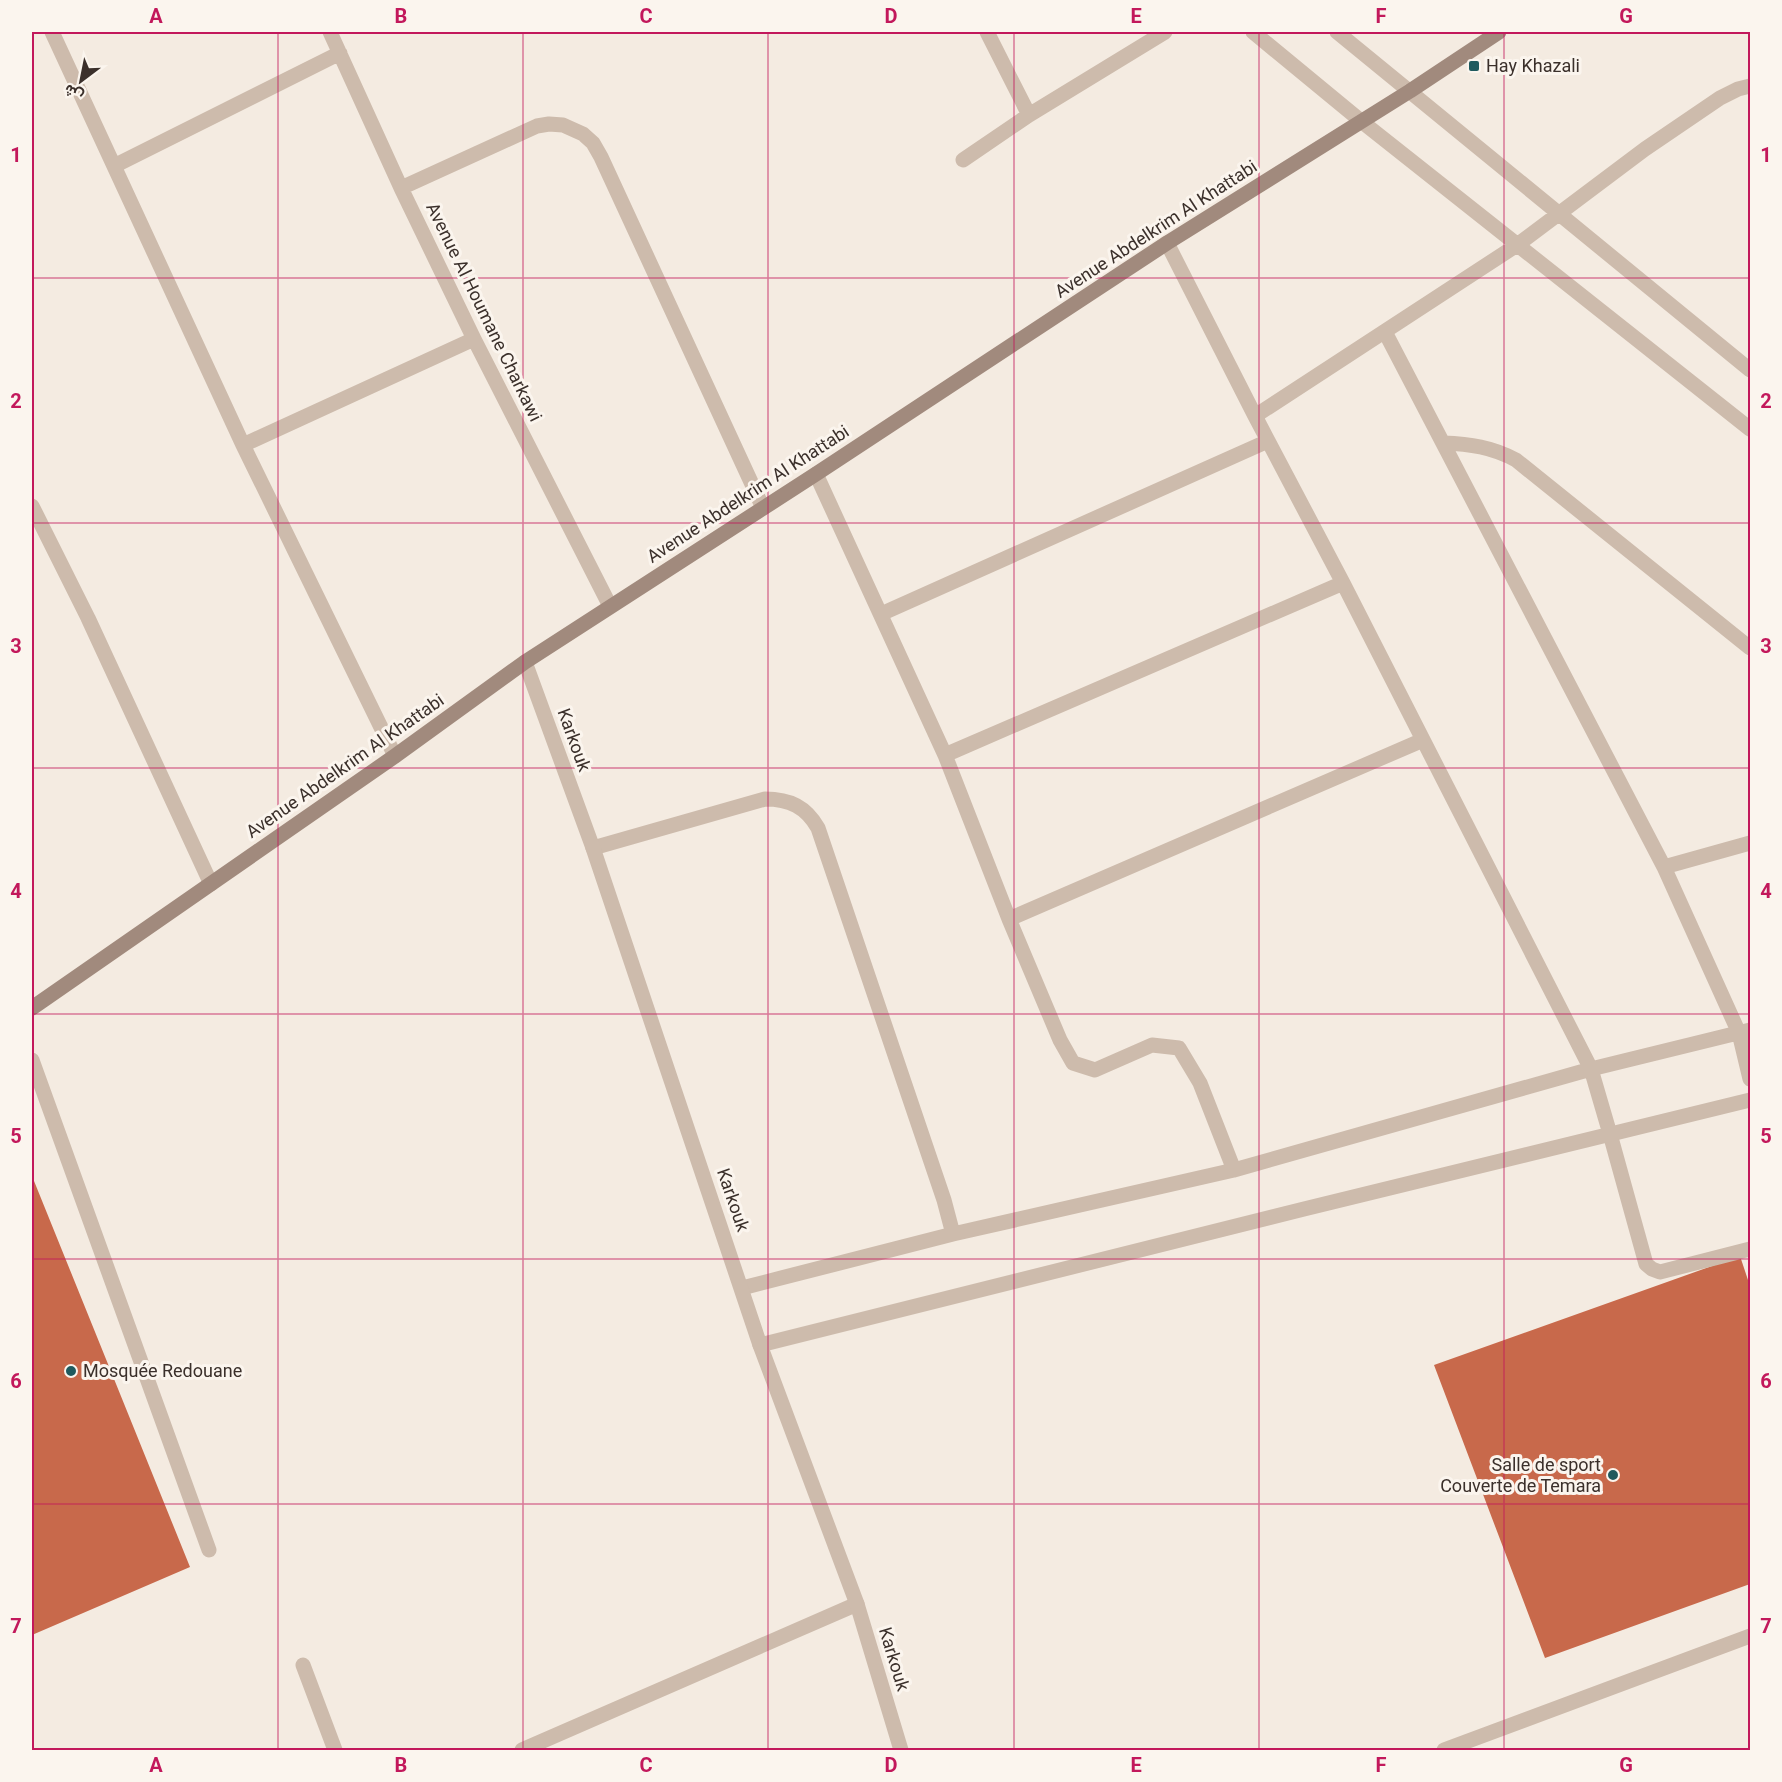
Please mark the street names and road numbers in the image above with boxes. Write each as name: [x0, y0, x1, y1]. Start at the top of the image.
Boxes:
street label: Avenue Abdelkrim Al Khattabi: [1051, 155, 1261, 302]
street label: Avenue Al Houmane Charkawi: [422, 199, 547, 425]
street label: Avenue Abdelkrim Al Khattabi: [643, 420, 853, 567]
street label: Avenue Abdelkrim Al Khattabi: [242, 689, 448, 842]
street label: Karkouk: [553, 705, 596, 775]
street label: Karkouk: [713, 1165, 754, 1235]
street label: Karkouk: [875, 1624, 914, 1694]

